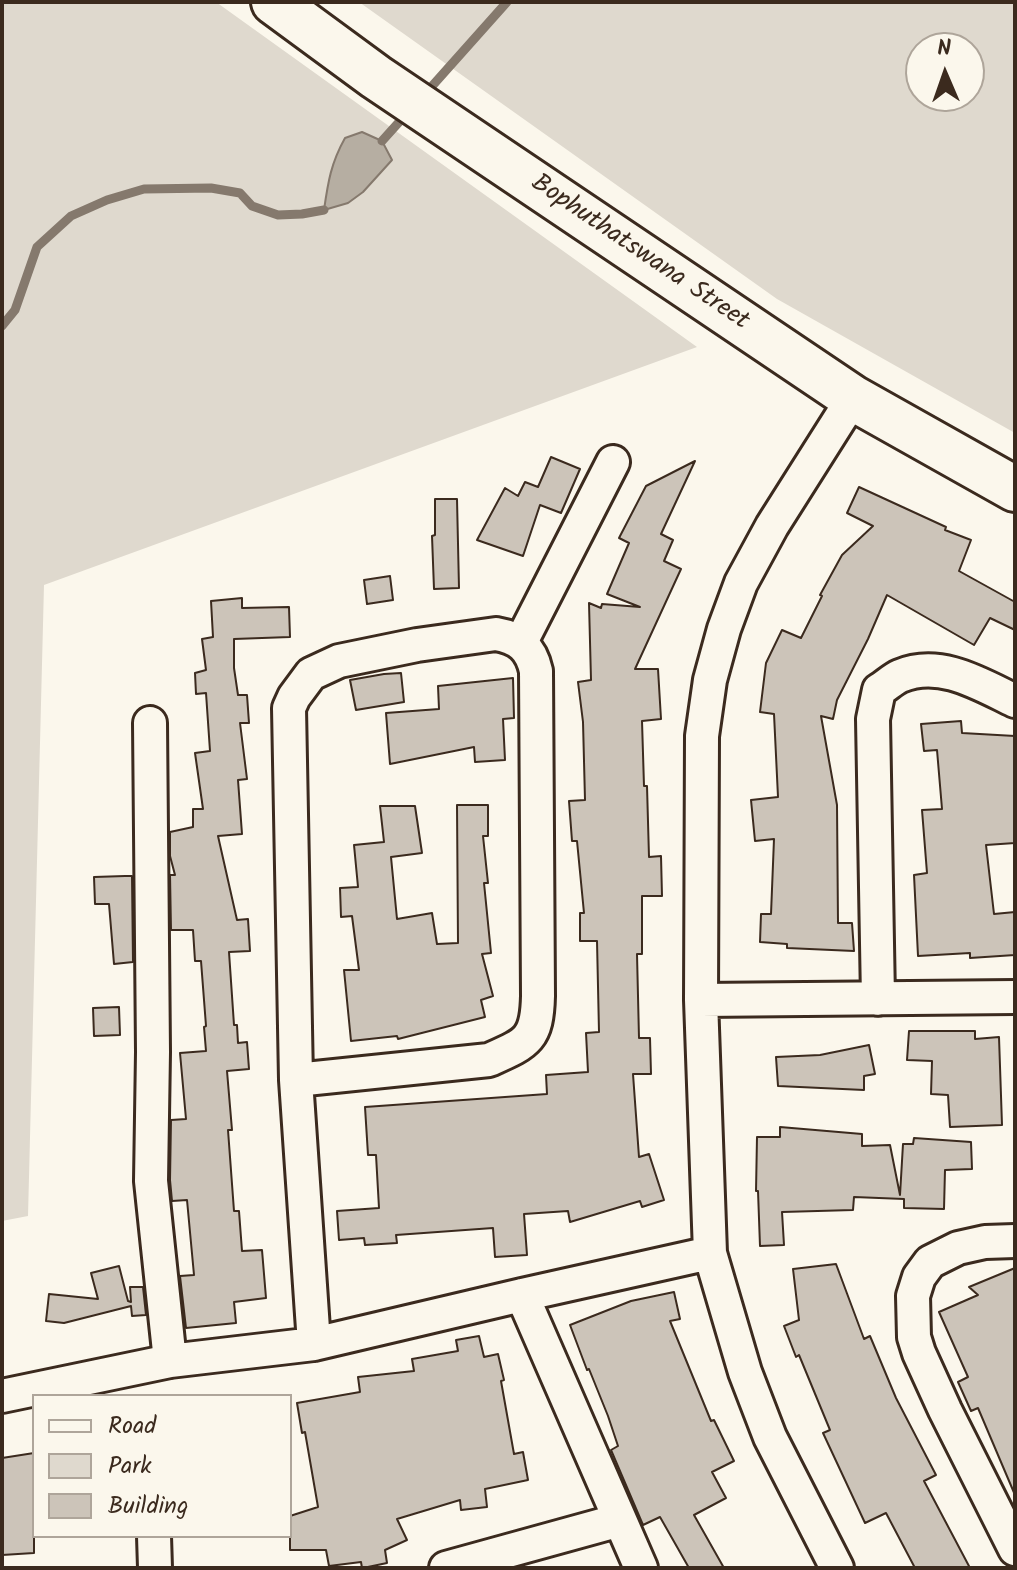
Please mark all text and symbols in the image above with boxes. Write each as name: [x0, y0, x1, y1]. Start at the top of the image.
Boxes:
north arrow: [905, 32, 985, 112]
text: N: [937, 32, 952, 67]
street label: Bophuthatswana Street: [524, 169, 754, 339]
legend: [32, 1394, 292, 1538]
text: Road: [108, 1407, 156, 1446]
text: Park: [108, 1447, 152, 1486]
text: Building: [108, 1487, 188, 1526]

